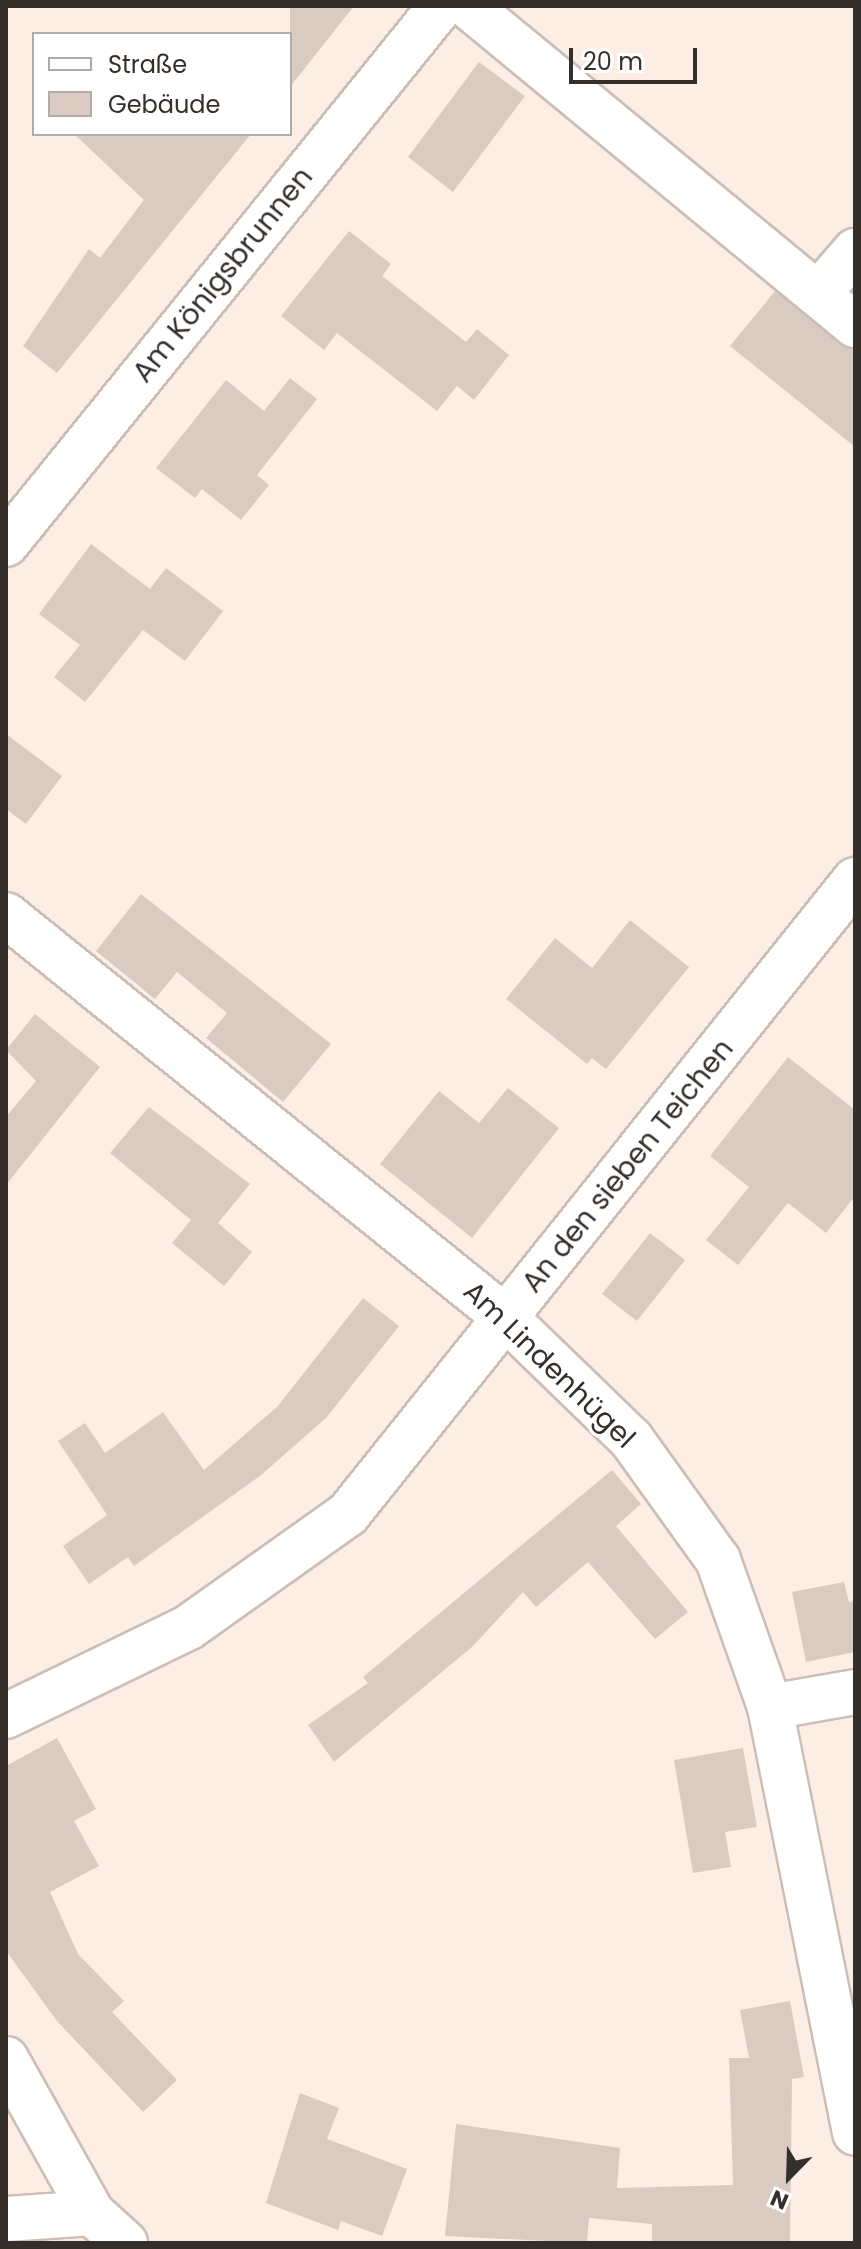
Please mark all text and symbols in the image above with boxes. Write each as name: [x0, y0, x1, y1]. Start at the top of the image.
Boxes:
legend: [32, 32, 292, 136]
scale bar: [573, 32, 701, 82]
text: 20 m: [583, 45, 643, 78]
text: Straße: [108, 48, 187, 81]
text: Gebäude: [108, 88, 220, 121]
street label: Am Königsbrunnen: [126, 161, 320, 389]
street label: An den sieben Teichen: [515, 1033, 741, 1299]
street label: Am Lindenhügel: [456, 1275, 642, 1455]
north arrow: [749, 2137, 829, 2217]
text: N: [766, 2182, 793, 2217]

